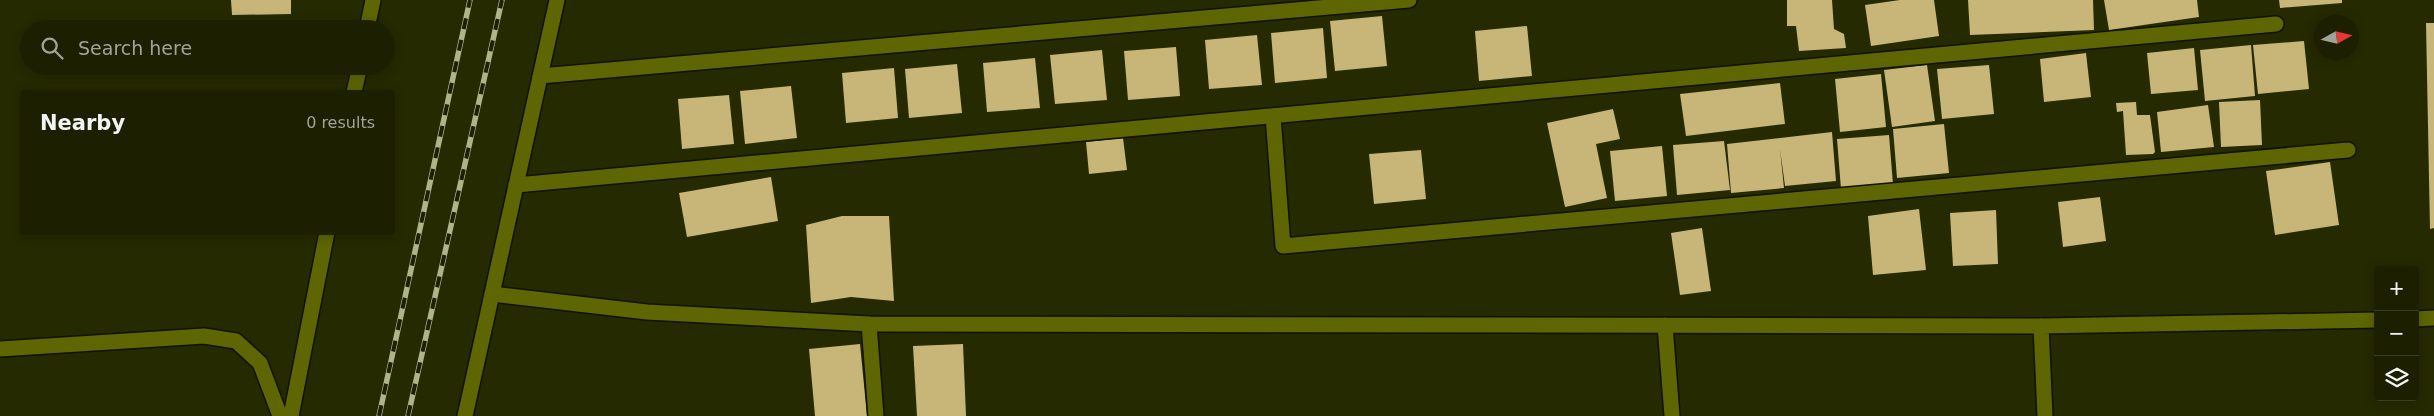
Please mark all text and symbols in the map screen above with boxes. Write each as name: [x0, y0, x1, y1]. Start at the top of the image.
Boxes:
north arrow: [2314, 15, 2359, 60]
search box: [20, 20, 395, 75]
icon: search: [38, 34, 66, 62]
text: Search here: [78, 37, 192, 59]
text: Nearby: [40, 111, 125, 135]
text: 0 results: [306, 113, 375, 132]
map controls: [2374, 266, 2419, 401]
button: +: [2374, 266, 2419, 311]
button: −: [2374, 311, 2419, 356]
button: layers: [2374, 356, 2419, 401]

